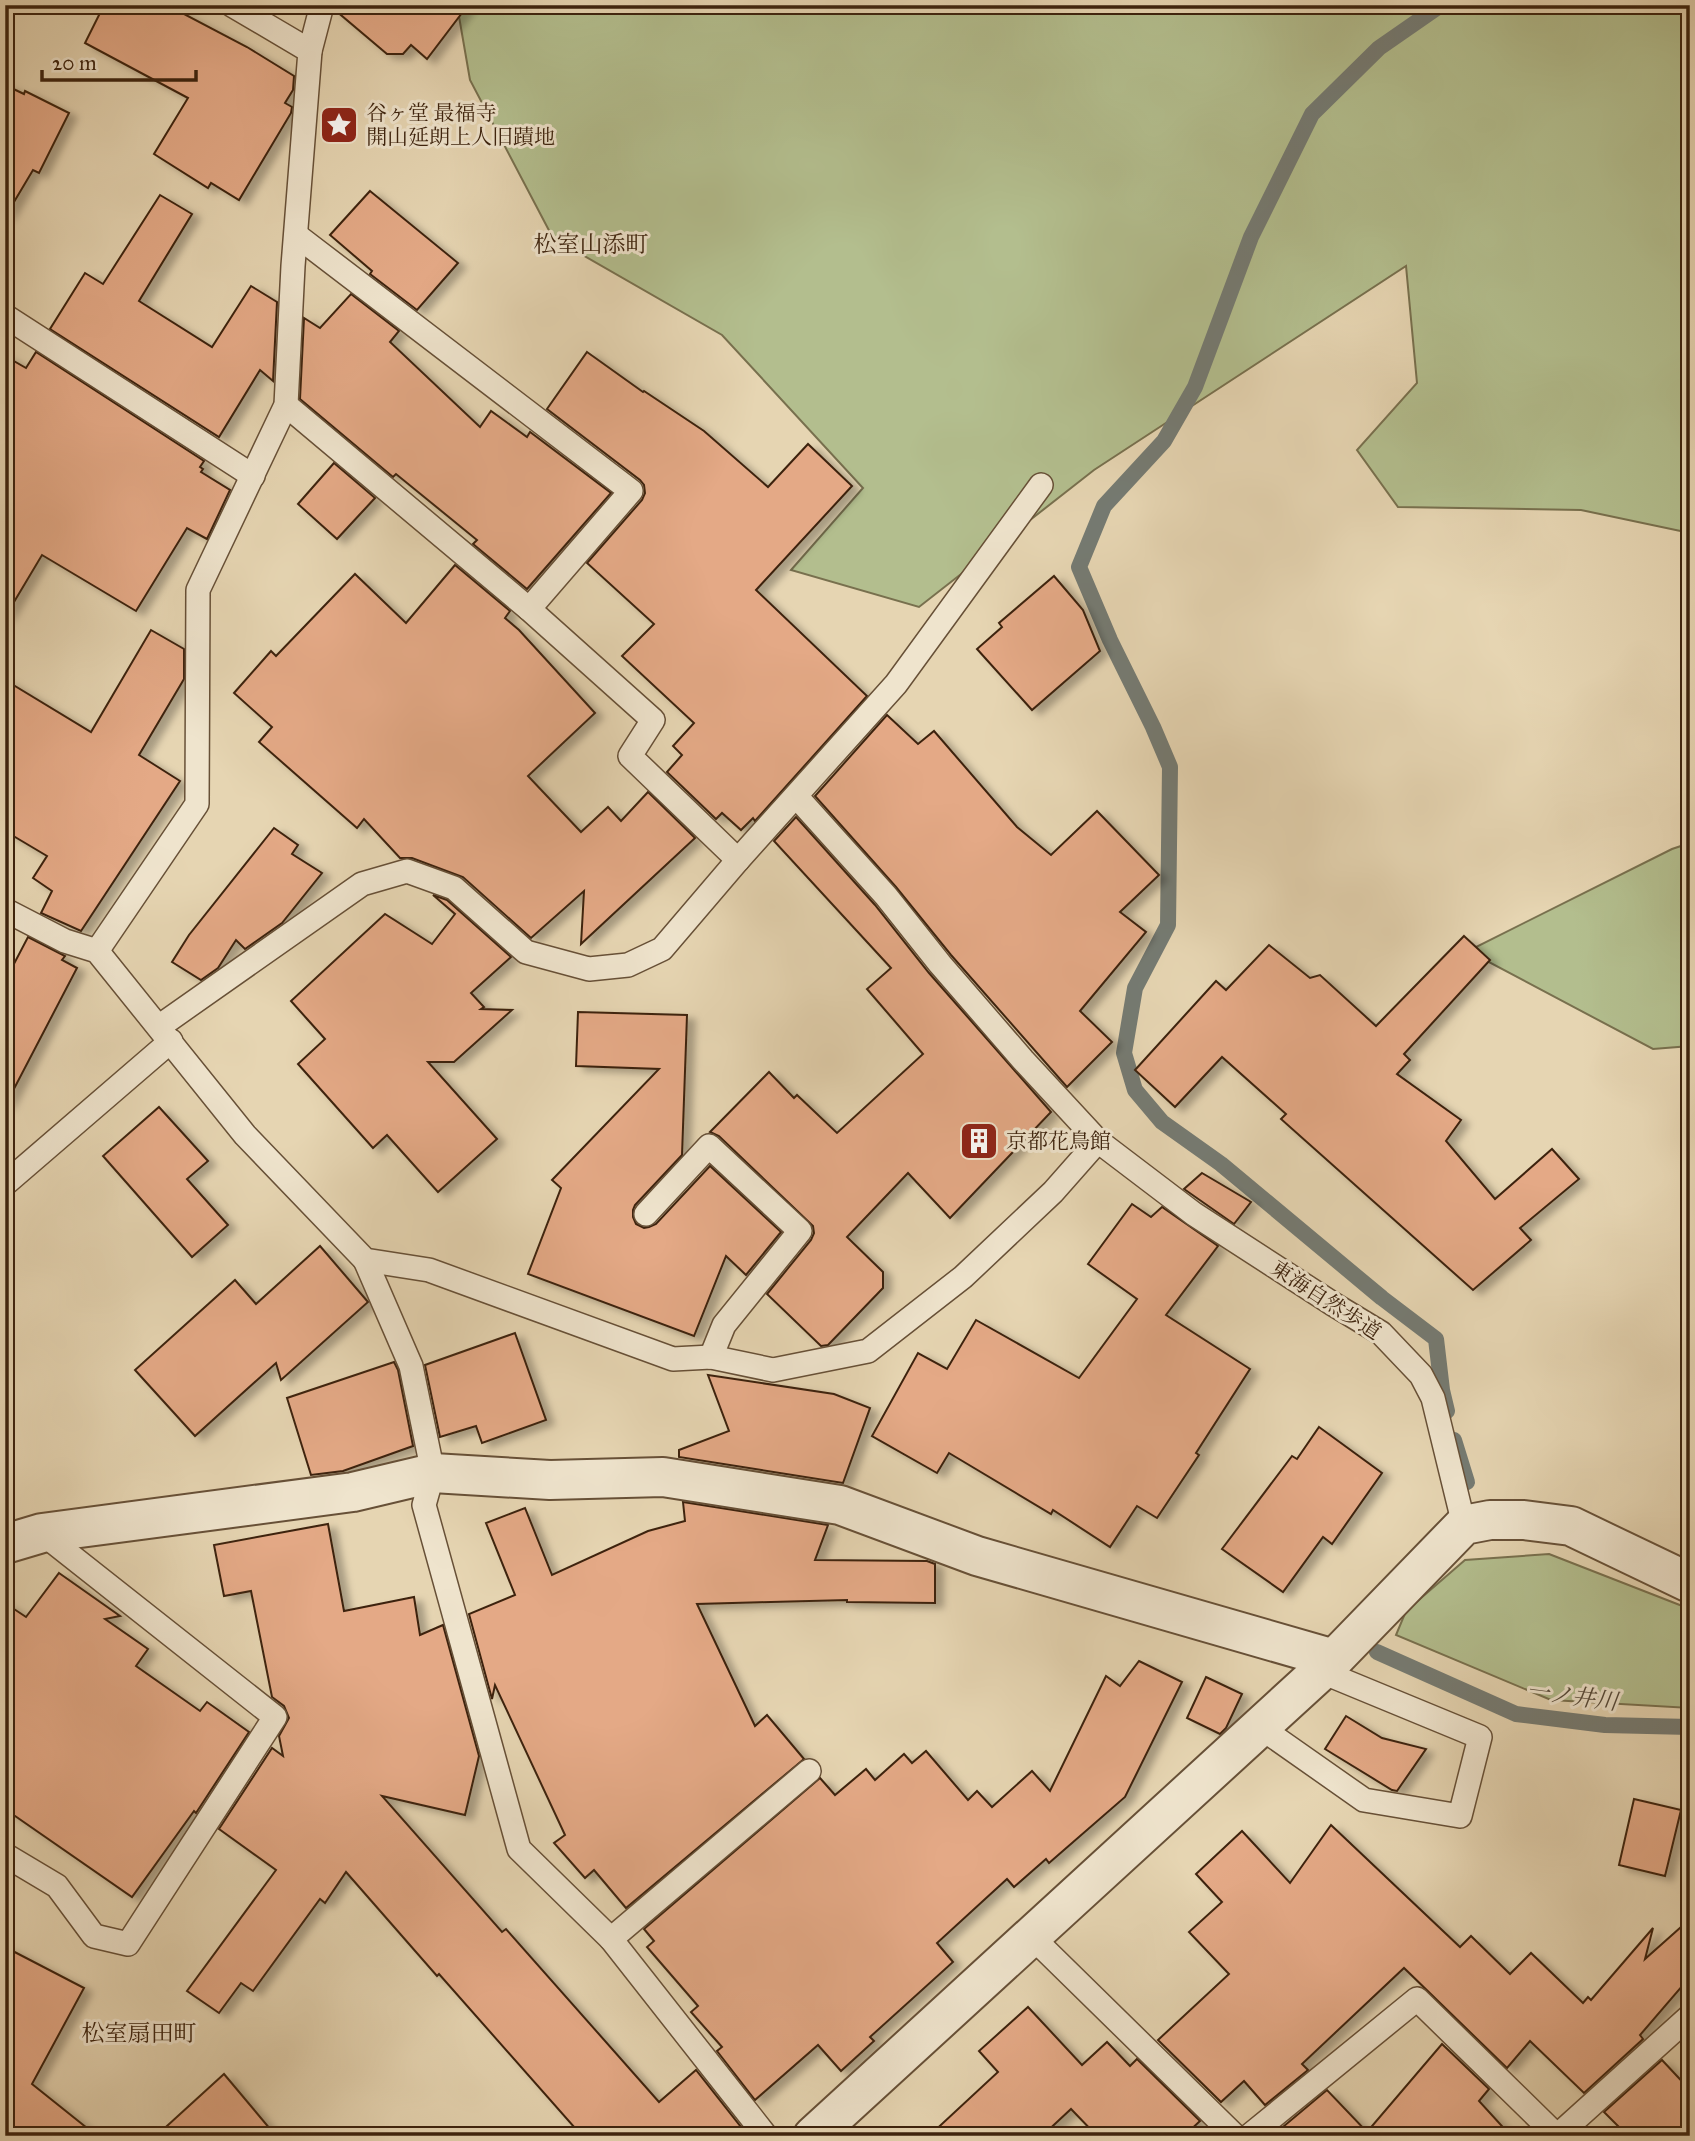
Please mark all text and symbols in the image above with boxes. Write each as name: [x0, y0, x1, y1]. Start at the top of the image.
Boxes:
scale bar: [42, 38, 196, 82]
text: 20 m: [52, 50, 97, 76]
place label: 谷ヶ堂 最福寺 開山延朗上人旧蹟地: [366, 100, 555, 150]
place icon: 谷ヶ堂 最福寺 開山延朗上人旧蹟地: [318, 104, 360, 146]
district label: 松室山添町: [534, 230, 649, 258]
building icon: 京都花鳥館: [958, 1120, 1000, 1162]
place label: 京都花鳥館: [1006, 1128, 1111, 1154]
street label: 東海自然歩道: [1266, 1255, 1386, 1345]
water label: 一ノ井川: [1525, 1676, 1622, 1716]
district label: 松室扇田町: [82, 2019, 197, 2047]

